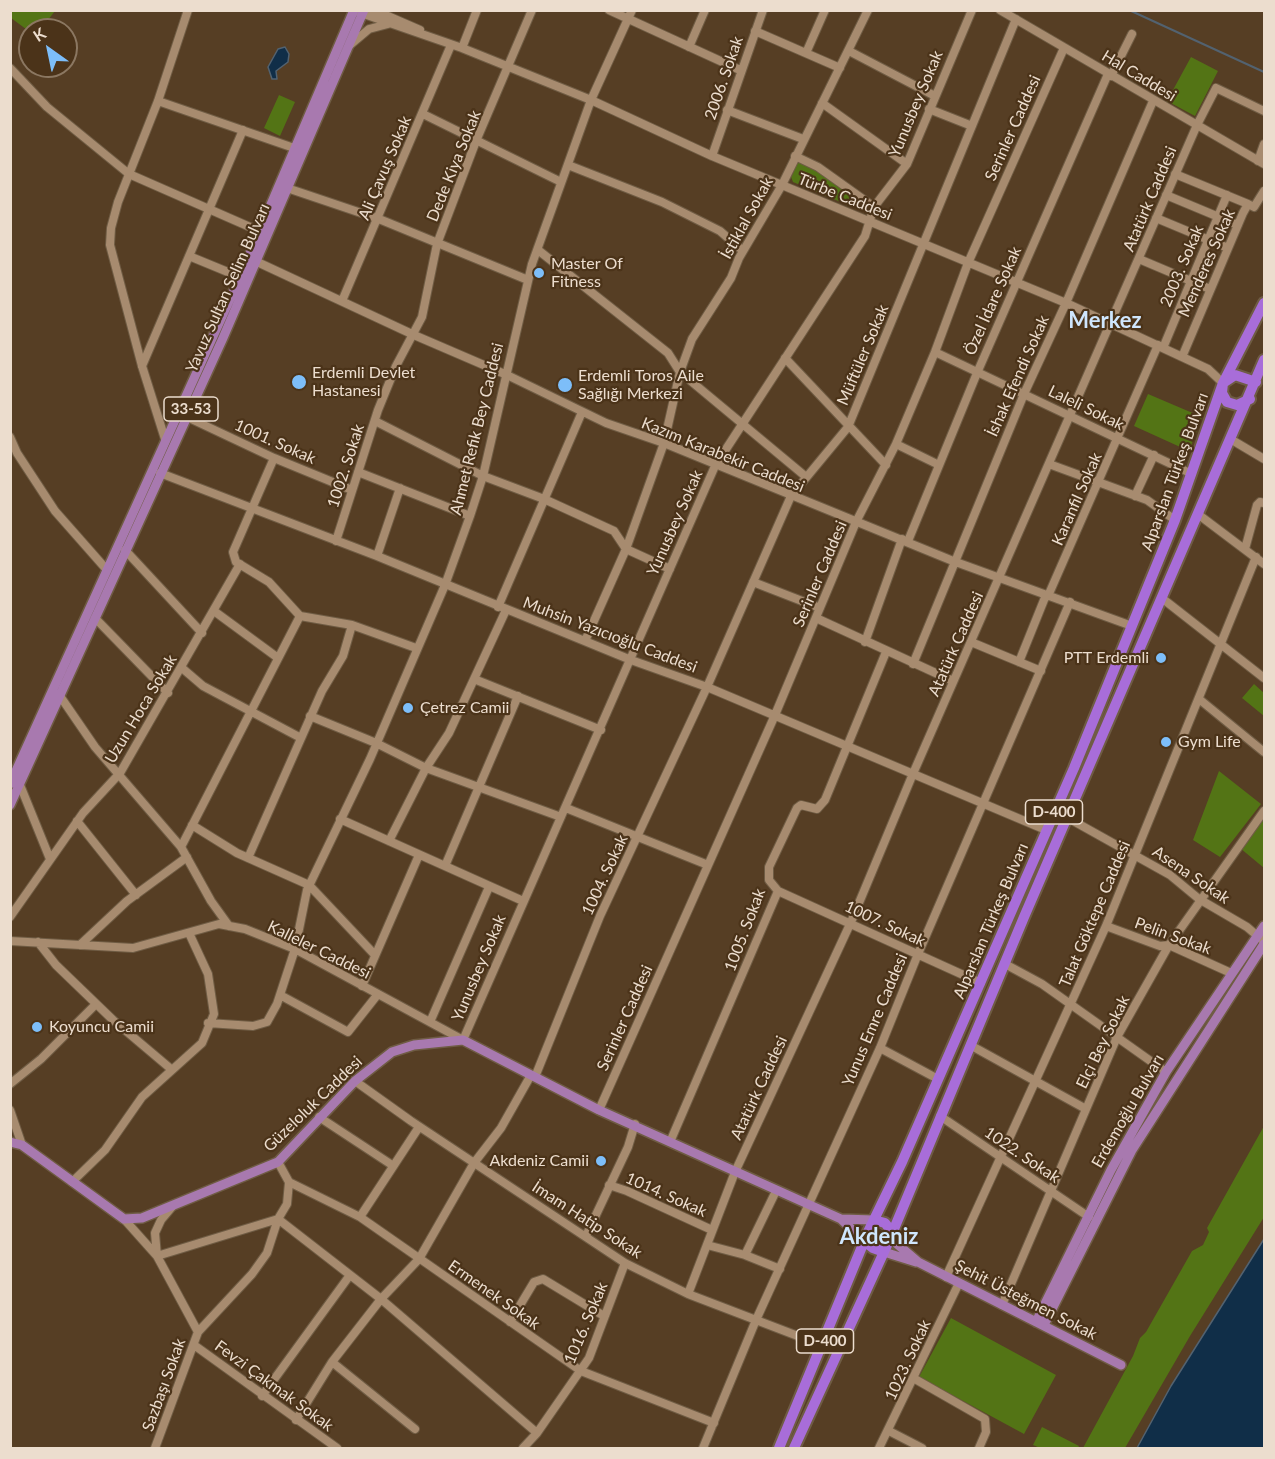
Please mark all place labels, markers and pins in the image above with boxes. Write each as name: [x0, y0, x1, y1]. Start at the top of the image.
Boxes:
place label: Master Of Fitness: [551, 254, 623, 292]
marker: Master Of Fitness: [532, 266, 546, 280]
place label: Erdemli Devlet Hastanesi: [312, 363, 415, 401]
place label: Erdemli Toros Aile Sağlığı Merkezi: [578, 366, 704, 404]
marker: Erdemli Devlet Hastanesi: [290, 373, 308, 391]
marker: Erdemli Toros Aile Sağlığı Merkezi: [556, 376, 574, 394]
place label: PTT Erdemli: [1064, 648, 1149, 668]
marker: PTT Erdemli: [1154, 651, 1168, 665]
place label: Çetrez Camii: [420, 698, 509, 718]
marker: Çetrez Camii: [401, 701, 415, 715]
place label: Gym Life: [1178, 732, 1241, 752]
marker: Gym Life: [1159, 735, 1173, 749]
place label: Koyuncu Camii: [49, 1017, 154, 1037]
marker: Koyuncu Camii: [30, 1020, 44, 1034]
place label: Akdeniz Camii: [489, 1151, 589, 1171]
marker: Akdeniz Camii: [594, 1154, 608, 1168]

